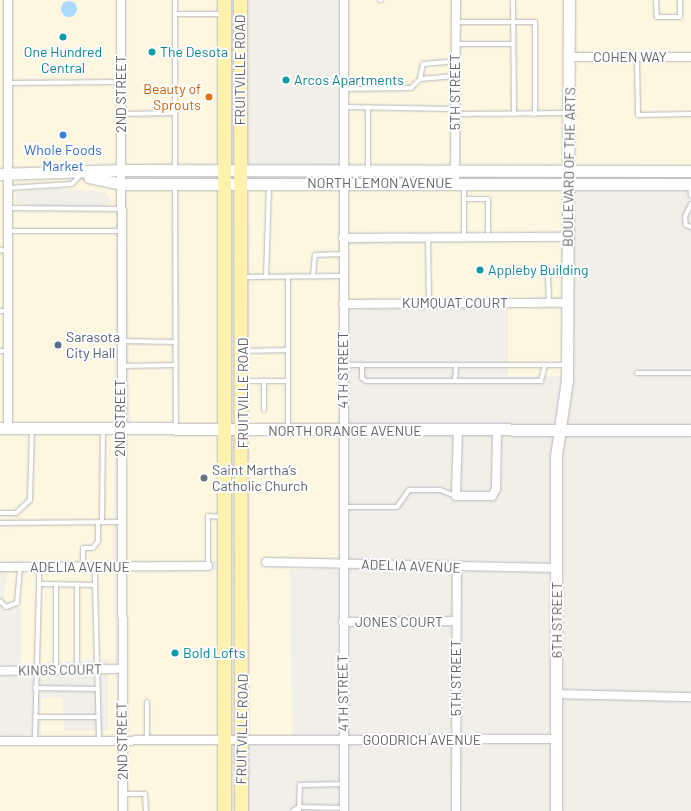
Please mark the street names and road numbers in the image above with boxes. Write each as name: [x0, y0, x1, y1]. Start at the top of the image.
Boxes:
street label: FRUITVILLE ROAD: [232, 15, 248, 125]
street label: COHEN WAY: [593, 49, 667, 65]
street label: 5TH STREET: [447, 54, 463, 130]
street label: 2ND STREET: [113, 55, 129, 133]
street label: BOULEVARD OF THE ARTS: [559, 87, 579, 247]
street label: NORTH LEMON AVENUE: [307, 175, 453, 191]
street label: KUMQUAT COURT: [402, 295, 508, 311]
street label: 4TH STREET: [335, 332, 351, 408]
street label: FRUITVILLE ROAD: [235, 338, 251, 448]
street label: 2ND STREET: [112, 379, 128, 457]
street label: NORTH ORANGE AVENUE: [268, 423, 422, 439]
street label: ADELIA AVENUE: [361, 556, 461, 576]
street label: ADELIA AVENUE: [30, 559, 130, 575]
street label: 6TH STREET: [549, 582, 565, 658]
street label: JONES COURT: [355, 614, 443, 630]
street label: 5TH STREET: [448, 640, 464, 716]
street label: 4TH STREET: [334, 654, 352, 732]
street label: KINGS COURT: [18, 661, 102, 679]
street label: FRUITVILLE ROAD: [233, 674, 251, 784]
street label: 2ND STREET: [113, 702, 131, 780]
street label: GOODRICH AVENUE: [363, 732, 481, 748]

